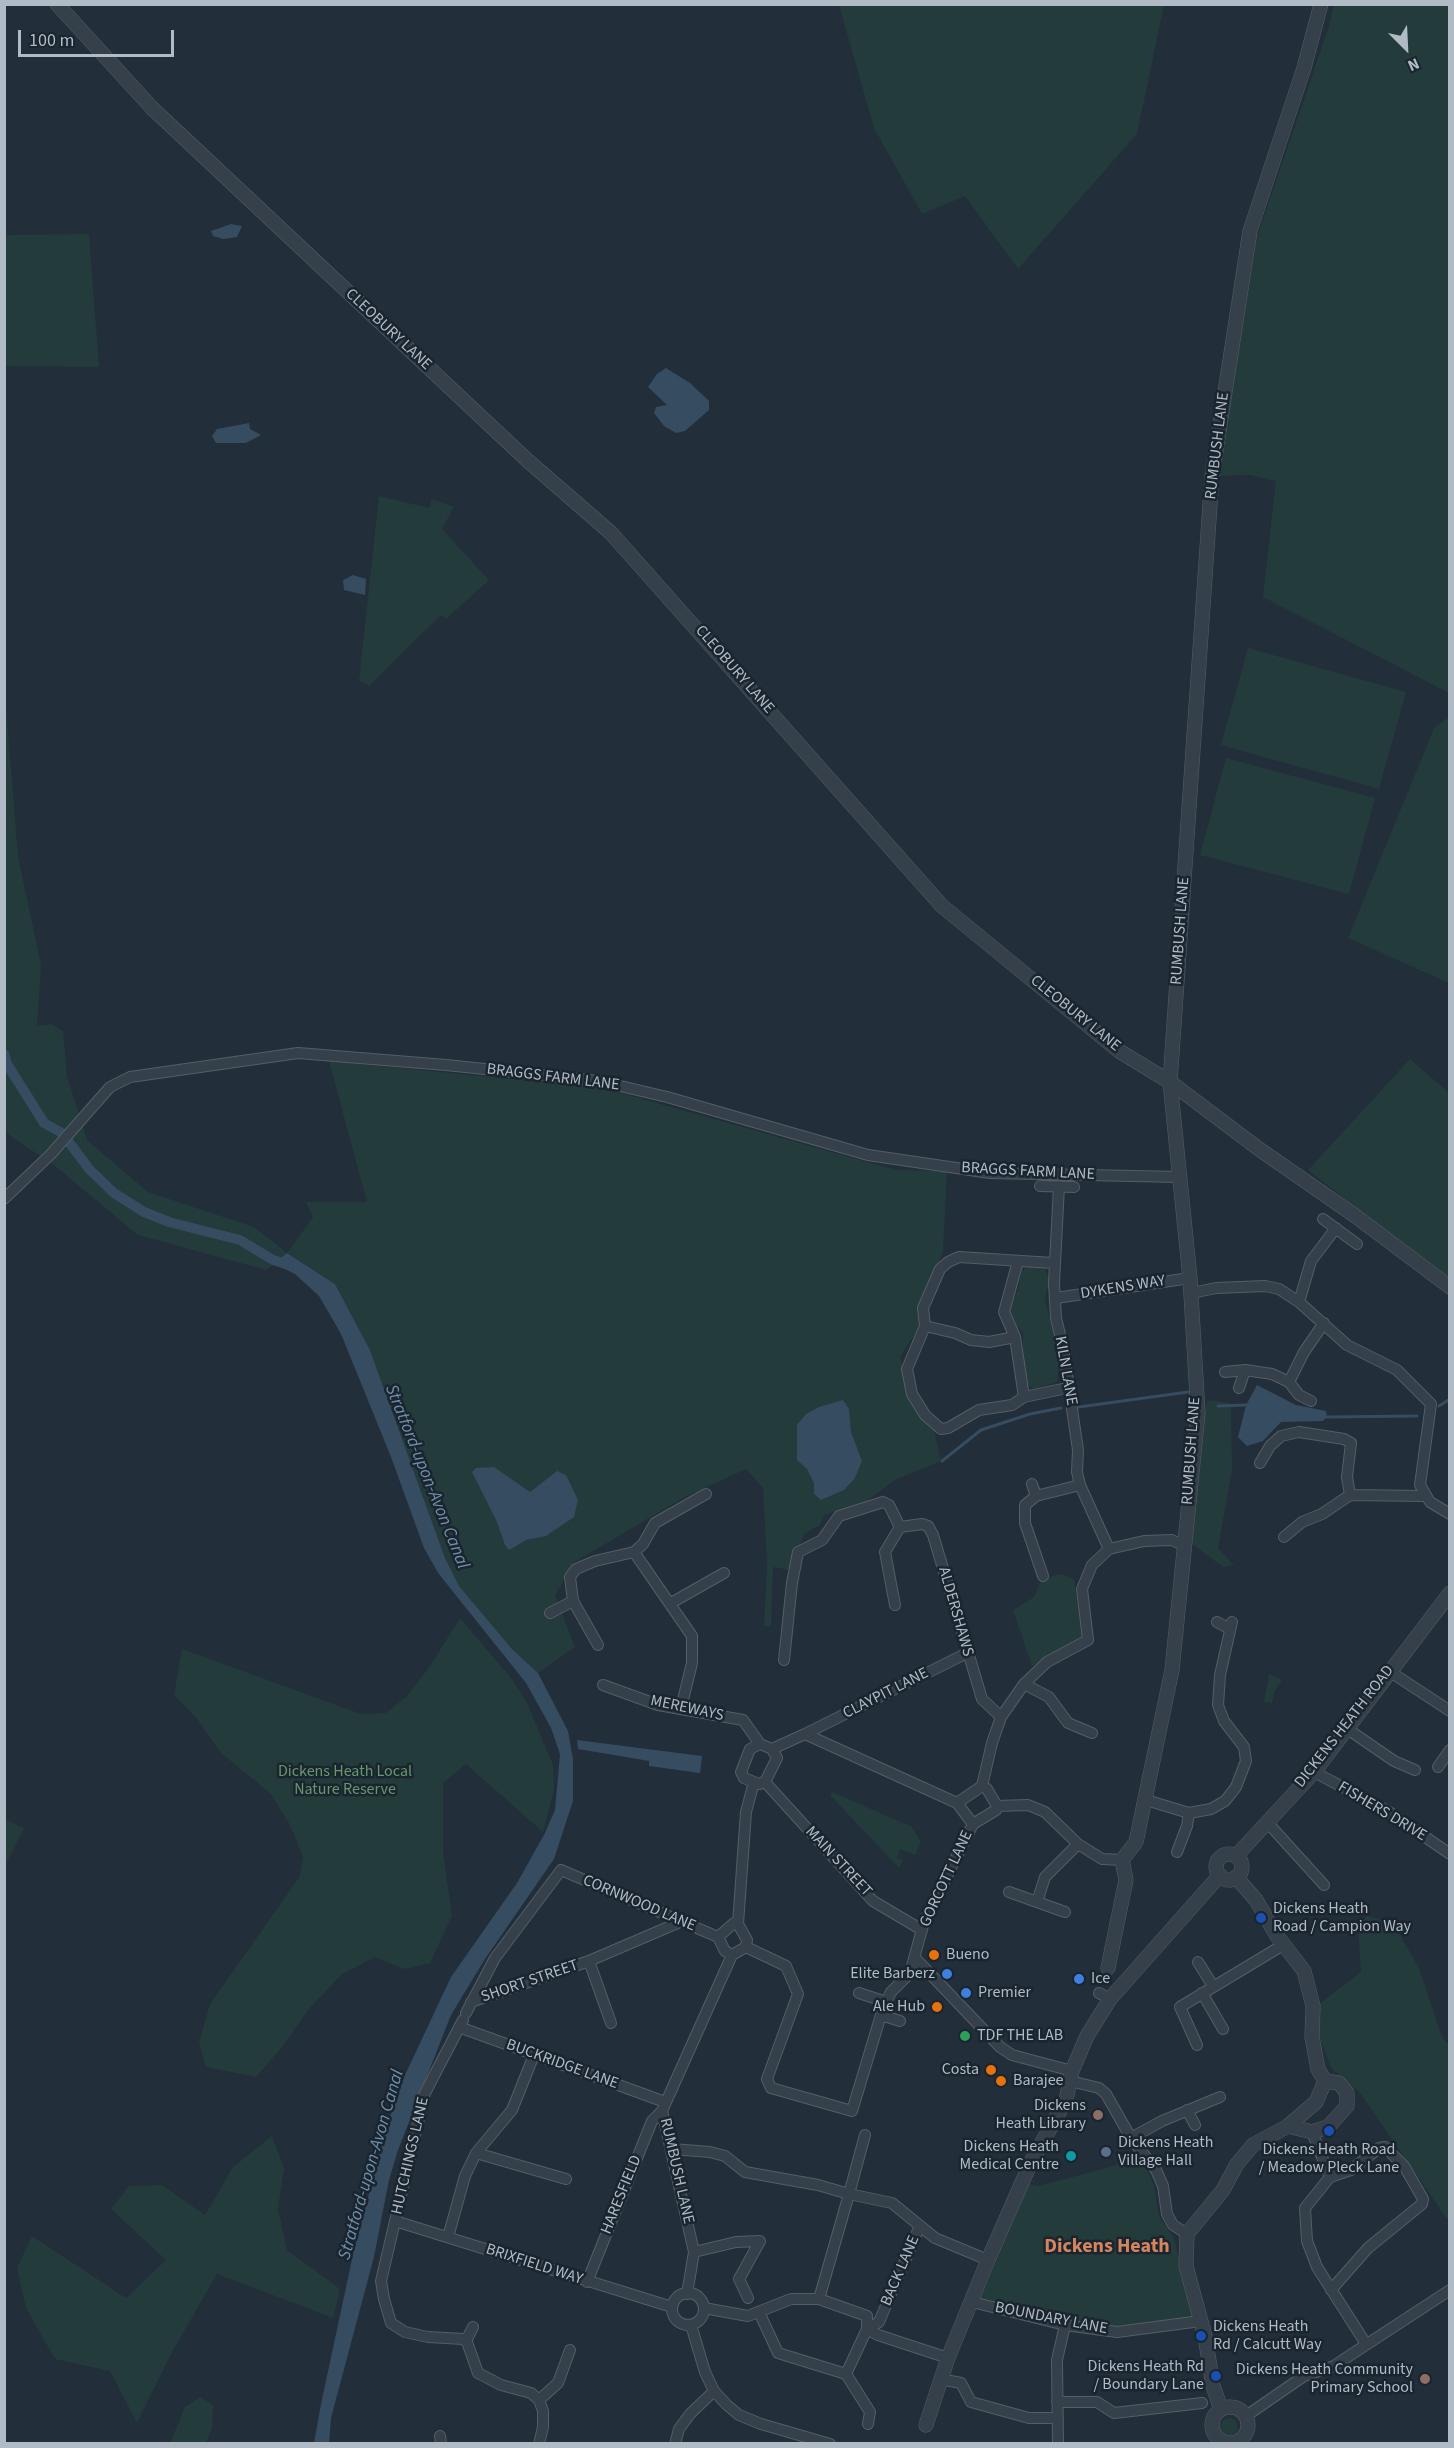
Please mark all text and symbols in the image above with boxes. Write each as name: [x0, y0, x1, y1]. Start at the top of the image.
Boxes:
scale bar: [21, 18, 177, 56]
north arrow: [1376, 18, 1436, 78]
text: 100 m: [29, 28, 74, 53]
text: N: [1404, 52, 1423, 77]
street label: CLEOBURY LANE: [341, 285, 435, 375]
street label: RUMBUSH LANE: [1202, 391, 1234, 501]
street label: CLEOBURY LANE: [690, 622, 778, 718]
street label: RUMBUSH LANE: [1168, 876, 1194, 986]
street label: CLEOBURY LANE: [1026, 972, 1124, 1056]
street label: BRAGGS FARM LANE: [485, 1060, 621, 1096]
street label: BRAGGS FARM LANE: [961, 1159, 1095, 1185]
street label: DYKENS WAY: [1079, 1272, 1167, 1304]
street label: KILN LANE: [1049, 1335, 1081, 1407]
water label: Stratford-upon-Avon Canal: [379, 1382, 473, 1572]
street label: RUMBUSH LANE: [1179, 1396, 1205, 1506]
street label: ALDERSHAWS: [933, 1565, 977, 1659]
street label: DICKENS HEATH ROAD: [1291, 1662, 1399, 1792]
street label: CLAYPIT LANE: [840, 1664, 932, 1724]
street label: MEREWAYS: [649, 1692, 725, 1726]
park label: Dickens Heath Local Nature Reserve: [278, 1762, 412, 1800]
street label: FISHERS DRIVE: [1334, 1778, 1430, 1846]
street label: MAIN STREET: [800, 1823, 876, 1901]
street label: GORCOTT LANE: [916, 1828, 978, 1930]
street label: CORNWOOD LANE: [580, 1872, 698, 1936]
place label: Dickens Heath Road / Campion Way: [1273, 1899, 1411, 1937]
marker: Dickens Heath Road / Campion Way: [1254, 1911, 1268, 1925]
place label: Bueno: [946, 1945, 989, 1965]
marker: Bueno: [927, 1948, 941, 1962]
street label: SHORT STREET: [479, 1956, 581, 2008]
place label: Elite Barberz: [850, 1964, 935, 1984]
marker: Elite Barberz: [940, 1967, 954, 1981]
place label: Ice: [1091, 1969, 1110, 1989]
marker: Ice: [1072, 1972, 1086, 1986]
place label: Premier: [978, 1983, 1031, 2003]
marker: Premier: [959, 1986, 973, 2000]
place label: Ale Hub: [873, 1997, 925, 2017]
marker: Ale Hub: [930, 2000, 944, 2014]
place label: TDF THE LAB: [977, 2026, 1063, 2046]
marker: TDF THE LAB: [958, 2029, 972, 2043]
street label: BUCKRIDGE LANE: [503, 2036, 621, 2094]
place label: Costa: [942, 2060, 979, 2080]
marker: Costa: [984, 2063, 998, 2077]
water label: Stratford-upon-Avon Canal: [334, 2067, 410, 2263]
place label: Barajee: [1013, 2071, 1064, 2091]
marker: Barajee: [994, 2074, 1008, 2088]
street label: HUTCHINGS LANE: [388, 2095, 434, 2217]
place label: Dickens Heath Library: [995, 2096, 1086, 2134]
marker: Dickens Heath Library: [1091, 2108, 1105, 2122]
street label: RUMBUSH LANE: [654, 2116, 698, 2226]
marker: Dickens Heath Road / Meadow Pleck Lane: [1322, 2124, 1336, 2138]
place label: Dickens Heath Village Hall: [1118, 2133, 1213, 2171]
place label: Dickens Heath Medical Centre: [960, 2137, 1059, 2175]
place label: Dickens Heath Road / Meadow Pleck Lane: [1259, 2140, 1399, 2178]
marker: Dickens Heath Village Hall: [1099, 2145, 1113, 2159]
marker: Dickens Heath Medical Centre: [1064, 2149, 1078, 2163]
street label: HARESFIELD: [597, 2153, 647, 2237]
street label: BACK LANE: [878, 2233, 924, 2309]
district label: Dickens Heath: [1044, 2236, 1170, 2260]
street label: BRIXFIELD WAY: [483, 2240, 585, 2290]
street label: BOUNDARY LANE: [993, 2299, 1109, 2339]
place label: Dickens Heath Rd / Calcutt Way: [1213, 2317, 1322, 2355]
marker: Dickens Heath Rd / Calcutt Way: [1194, 2329, 1208, 2343]
place label: Dickens Heath Rd / Boundary Lane: [1088, 2357, 1204, 2395]
place label: Dickens Heath Community Primary School: [1236, 2360, 1413, 2398]
marker: Dickens Heath Rd / Boundary Lane: [1209, 2369, 1223, 2383]
marker: Dickens Heath Community Primary School: [1418, 2372, 1432, 2386]

